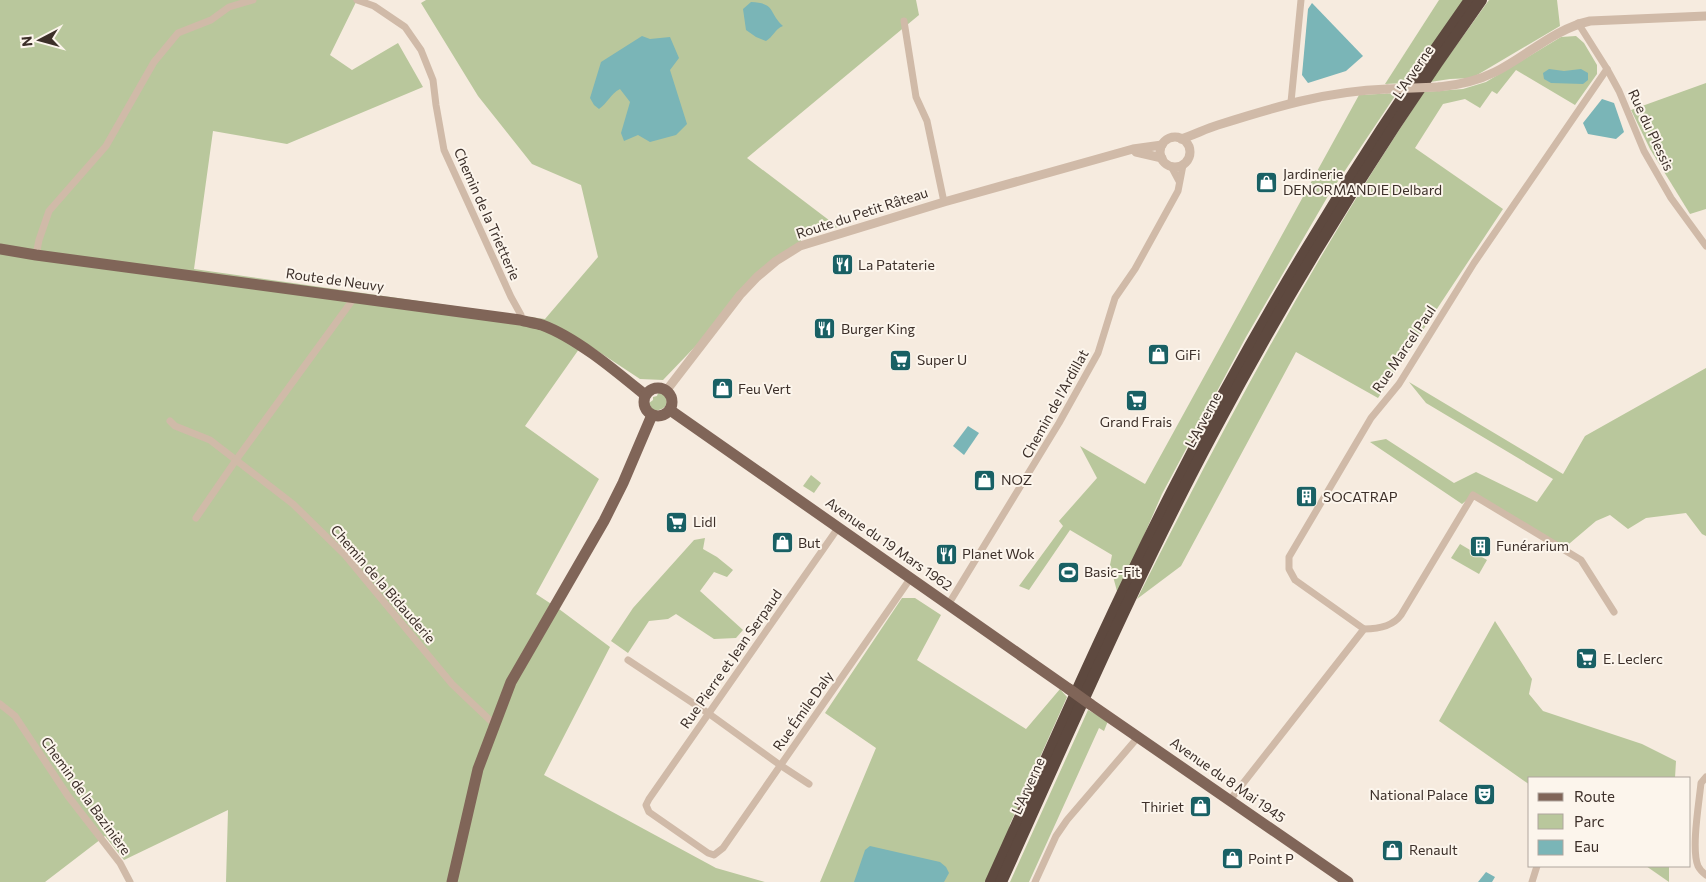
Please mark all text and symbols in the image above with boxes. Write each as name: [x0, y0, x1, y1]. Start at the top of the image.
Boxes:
north arrow: [15, 15, 65, 65]
text: N: [18, 35, 36, 48]
street label: L'Arverne: [1389, 42, 1437, 102]
street label: Rue du Plessis: [1625, 86, 1678, 173]
street label: Chemin de la Trietterie: [451, 145, 524, 283]
place label: Jardinerie DENORMANDIE Delbard: [1283, 165, 1442, 198]
shop icon: Jardinerie DENORMANDIE Delbard: [1255, 170, 1279, 194]
street label: Route du Petit Râteau: [794, 183, 930, 242]
restaurant icon: La Pataterie: [830, 253, 854, 277]
place label: La Pataterie: [858, 256, 935, 273]
street label: Route de Neuvy: [285, 264, 385, 295]
street label: Rue Marcel Paul: [1368, 302, 1439, 395]
restaurant icon: Burger King: [813, 317, 837, 341]
place label: Burger King: [841, 320, 916, 337]
shop icon: GiFi: [1147, 343, 1171, 367]
street label: Chemin de l'Ardillat: [1018, 346, 1092, 461]
place label: GiFi: [1175, 346, 1201, 363]
supermarket icon: Super U: [889, 348, 913, 372]
place label: Super U: [917, 351, 967, 368]
shop icon: Feu Vert: [710, 377, 734, 401]
place label: Feu Vert: [738, 380, 791, 397]
supermarket icon: Grand Frais: [1124, 388, 1148, 412]
street label: L'Arverne: [1181, 389, 1224, 451]
place label: Grand Frais: [1100, 413, 1172, 430]
shop icon: NOZ: [973, 468, 997, 492]
place label: NOZ: [1001, 471, 1032, 488]
building icon: SOCATRAP: [1295, 485, 1319, 509]
place label: SOCATRAP: [1323, 488, 1398, 505]
street label: Avenue du 19 Mars 1962: [823, 493, 956, 594]
supermarket icon: Lidl: [665, 510, 689, 534]
place label: Lidl: [693, 513, 716, 530]
street label: Chemin de la Bidauderie: [327, 521, 439, 646]
shop icon: But: [770, 531, 794, 555]
place label: But: [798, 534, 821, 551]
building icon: Funérarium: [1468, 534, 1492, 558]
place label: Funérarium: [1496, 537, 1569, 554]
restaurant icon: Planet Wok: [934, 542, 958, 566]
place label: Planet Wok: [962, 545, 1035, 562]
sports icon: Basic-Fit: [1056, 560, 1080, 584]
place label: Basic-Fit: [1084, 563, 1141, 580]
street label: Rue Pierre et Jean Serpaud: [676, 586, 785, 732]
supermarket icon: E. Leclerc: [1575, 647, 1599, 671]
place label: E. Leclerc: [1603, 650, 1663, 667]
street label: Rue Émile Daly: [769, 668, 836, 754]
street label: Chemin de la Bazinière: [38, 733, 135, 858]
street label: Avenue du 8 Mai 1945: [1167, 733, 1289, 826]
street label: L'Arverne: [1007, 755, 1048, 817]
legend: [1528, 777, 1691, 867]
theatre icon: National Palace: [1472, 783, 1496, 807]
place label: National Palace: [1370, 786, 1468, 803]
text: Route: [1574, 787, 1615, 805]
shop icon: Thiriet: [1188, 795, 1212, 819]
place label: Thiriet: [1141, 798, 1184, 815]
text: Parc: [1574, 812, 1604, 830]
text: Eau: [1574, 837, 1599, 855]
shop icon: Renault: [1381, 838, 1405, 862]
place label: Renault: [1409, 841, 1458, 858]
shop icon: Point P: [1220, 847, 1244, 871]
place label: Point P: [1248, 850, 1294, 867]

